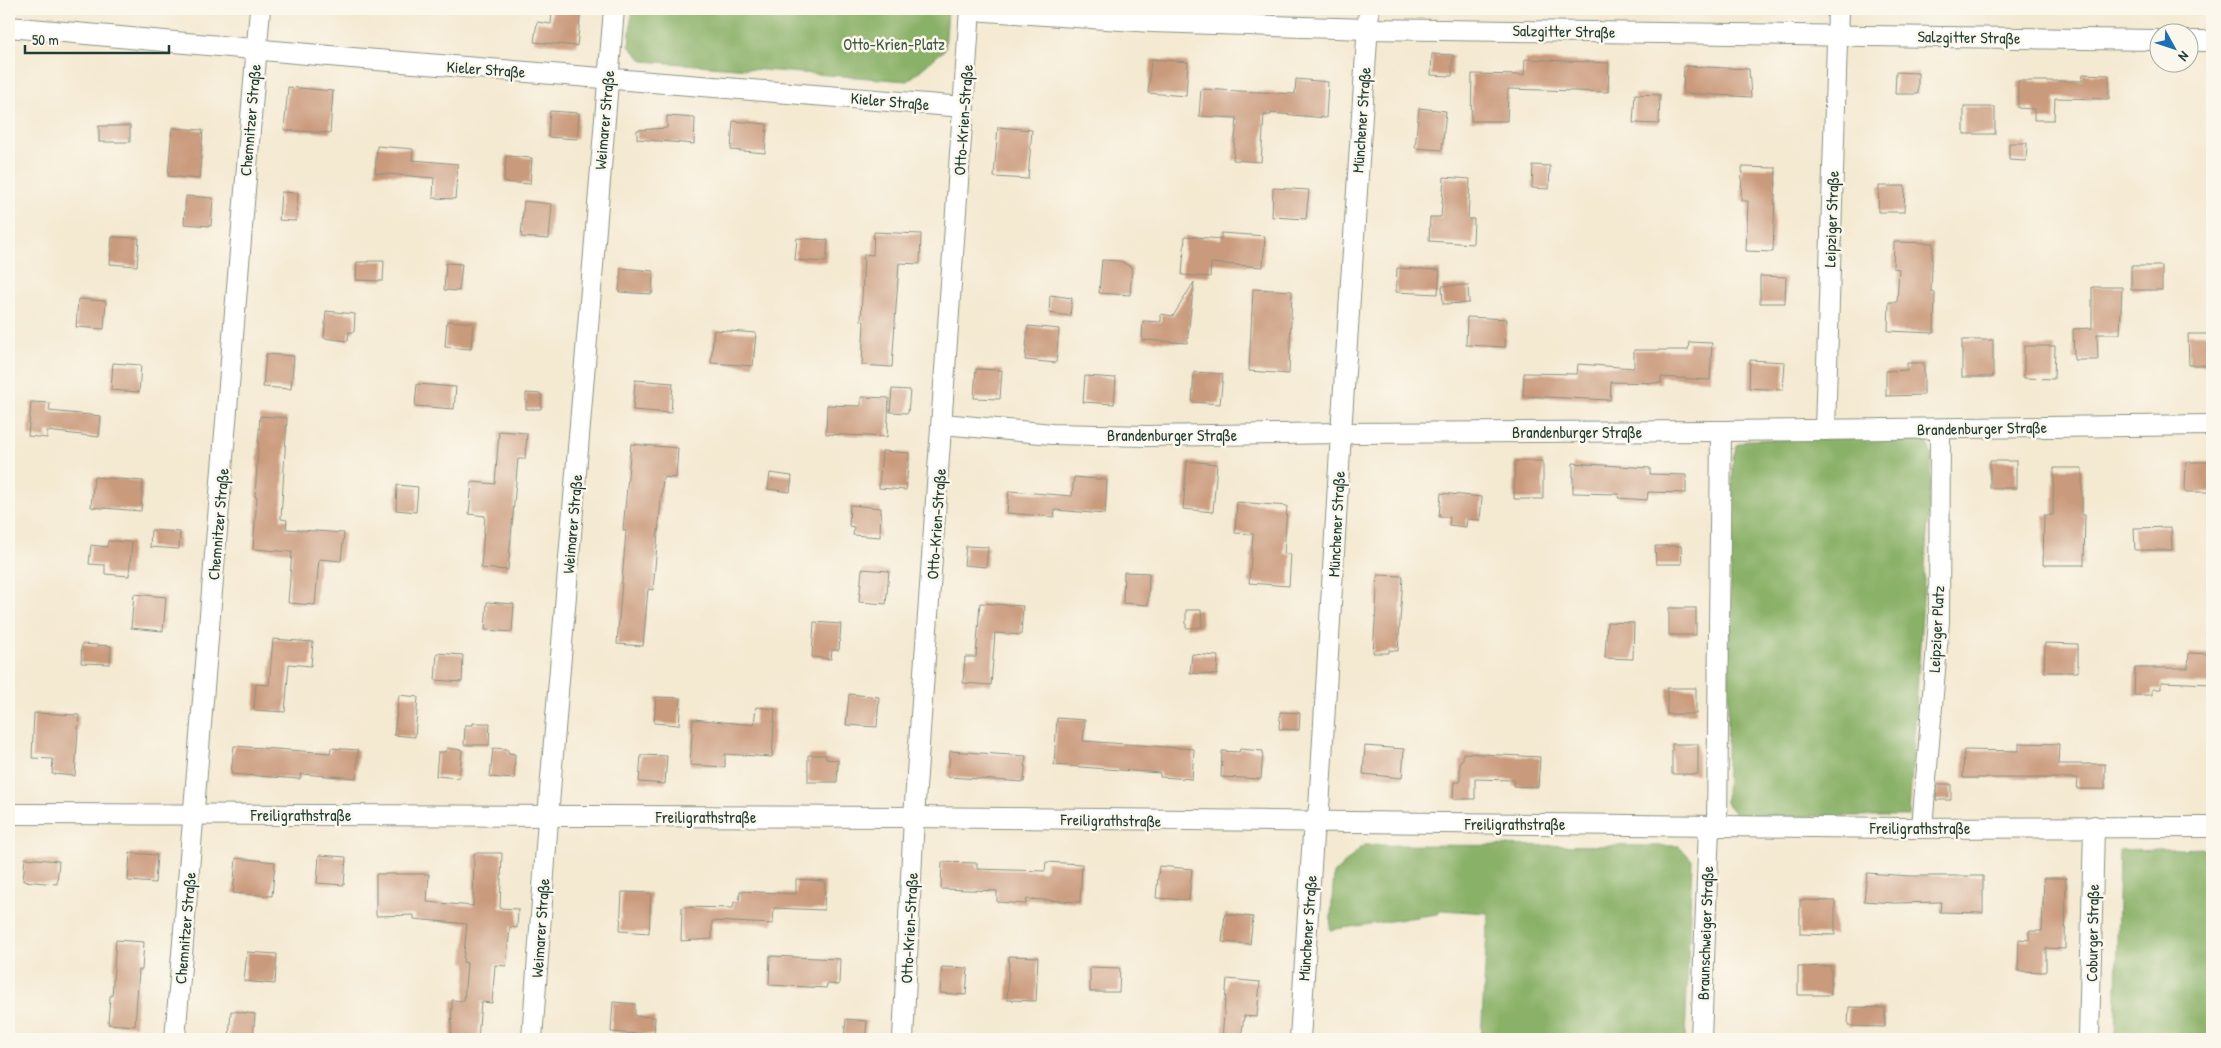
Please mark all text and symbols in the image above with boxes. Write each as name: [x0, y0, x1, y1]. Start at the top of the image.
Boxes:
street label: Salzgitter Straße: [1512, 19, 1616, 43]
scale bar: [25, 22, 169, 54]
north arrow: [2148, 22, 2198, 72]
street label: Salzgitter Straße: [1917, 25, 2021, 49]
text: 50 m: [32, 29, 59, 50]
park label: Otto-Krien-Platz: [843, 33, 945, 55]
text: N: [2174, 48, 2194, 66]
street label: Kieler Straße: [446, 55, 527, 83]
street label: Chemnitzer Straße: [234, 63, 266, 177]
street label: Otto-Krien-Straße: [948, 63, 978, 176]
street label: Münchener Straße: [1346, 66, 1376, 174]
street label: Weimarer Straße: [589, 69, 619, 170]
street label: Kieler Straße: [850, 87, 931, 115]
street label: Leipziger Straße: [1818, 170, 1844, 268]
street label: Brandenburger Straße: [1917, 416, 2048, 440]
street label: Brandenburger Straße: [1512, 421, 1643, 443]
street label: Brandenburger Straße: [1107, 424, 1238, 446]
street label: Chemnitzer Straße: [202, 467, 234, 581]
street label: Otto-Krien-Straße: [921, 467, 951, 580]
street label: Münchener Straße: [1322, 470, 1350, 578]
street label: Weimarer Straße: [557, 473, 587, 574]
street label: Leipziger Platz: [1923, 585, 1949, 673]
street label: Freiligrathstraße: [250, 804, 352, 826]
street label: Freiligrathstraße: [655, 806, 757, 828]
street label: Freiligrathstraße: [1059, 808, 1162, 832]
street label: Freiligrathstraße: [1464, 813, 1566, 835]
street label: Freiligrathstraße: [1869, 817, 1971, 839]
street label: Braunschweiger Straße: [1692, 865, 1718, 1000]
street label: Chemnitzer Straße: [169, 871, 201, 985]
street label: Otto-Krien-Straße: [895, 871, 923, 984]
street label: Münchener Straße: [1292, 874, 1322, 982]
street label: Weimarer Straße: [526, 877, 554, 978]
street label: Coburger Straße: [2080, 883, 2104, 982]

